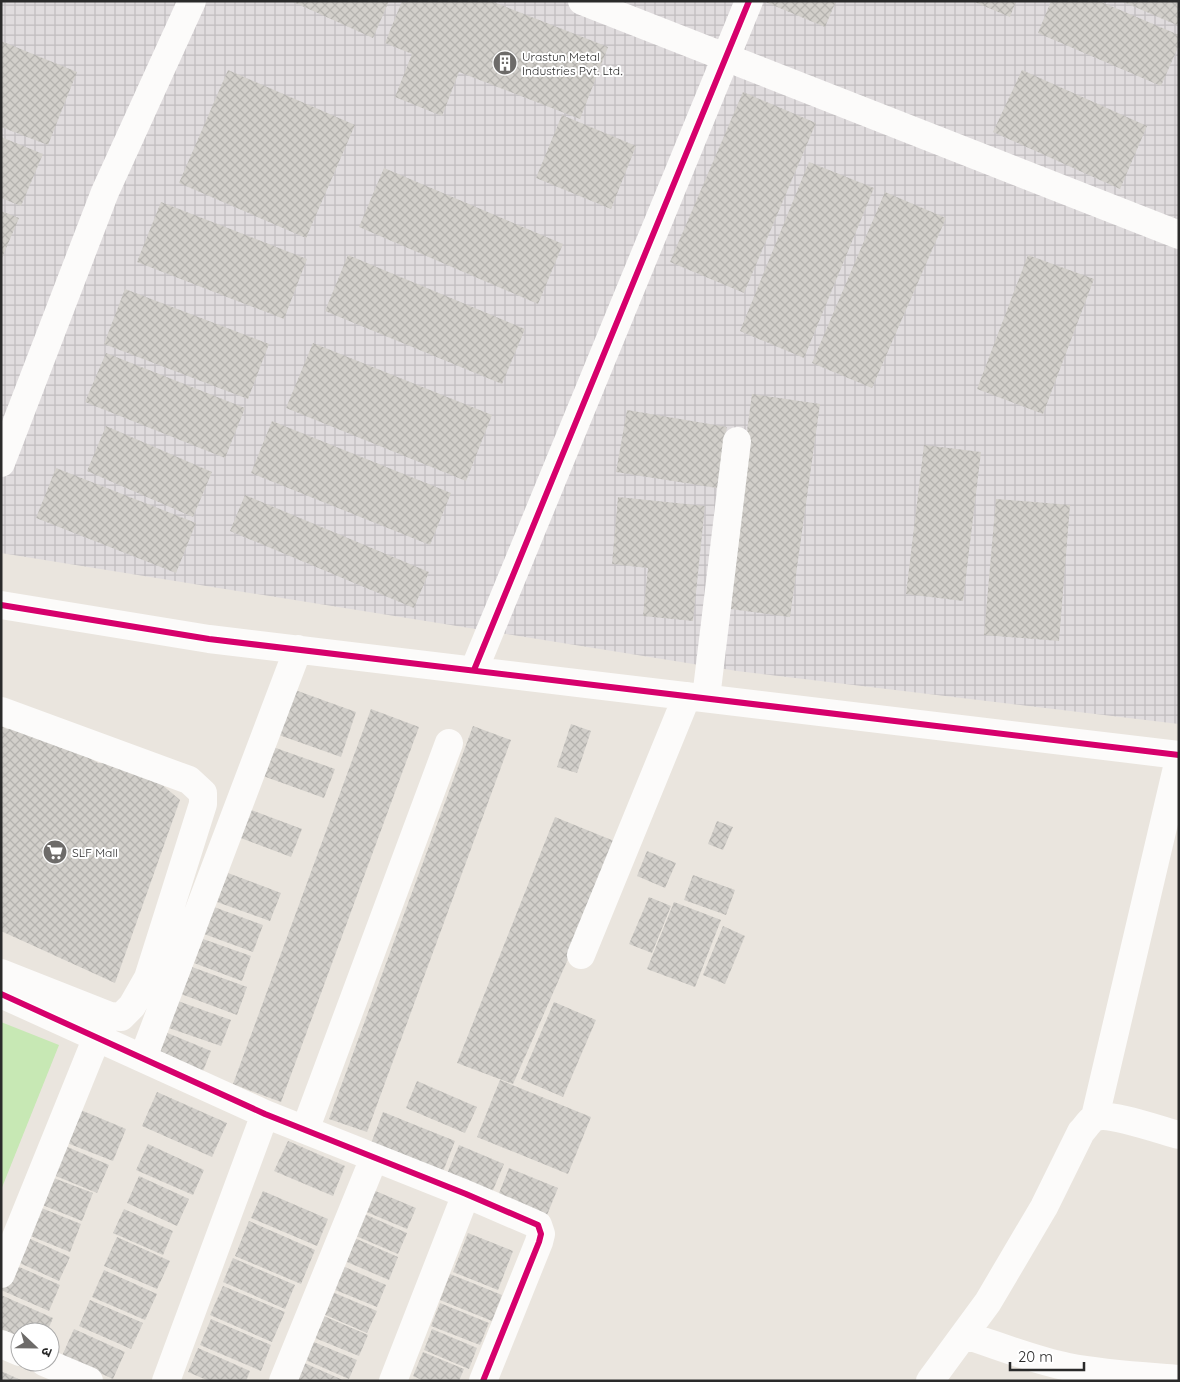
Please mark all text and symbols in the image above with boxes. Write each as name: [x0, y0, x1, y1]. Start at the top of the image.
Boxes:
place label: Urastun Metal Industries Pvt. Ltd.: [522, 49, 622, 78]
building icon: Urastun Metal Industries Pvt. Ltd.: [492, 50, 518, 76]
supermarket icon: SLF Mall: [42, 839, 68, 865]
place label: SLF Mall: [72, 845, 118, 860]
north arrow: [10, 1322, 60, 1372]
scale bar: [1010, 1340, 1084, 1372]
text: उ: [37, 1345, 57, 1360]
text: 20 m: [1018, 1347, 1053, 1366]

